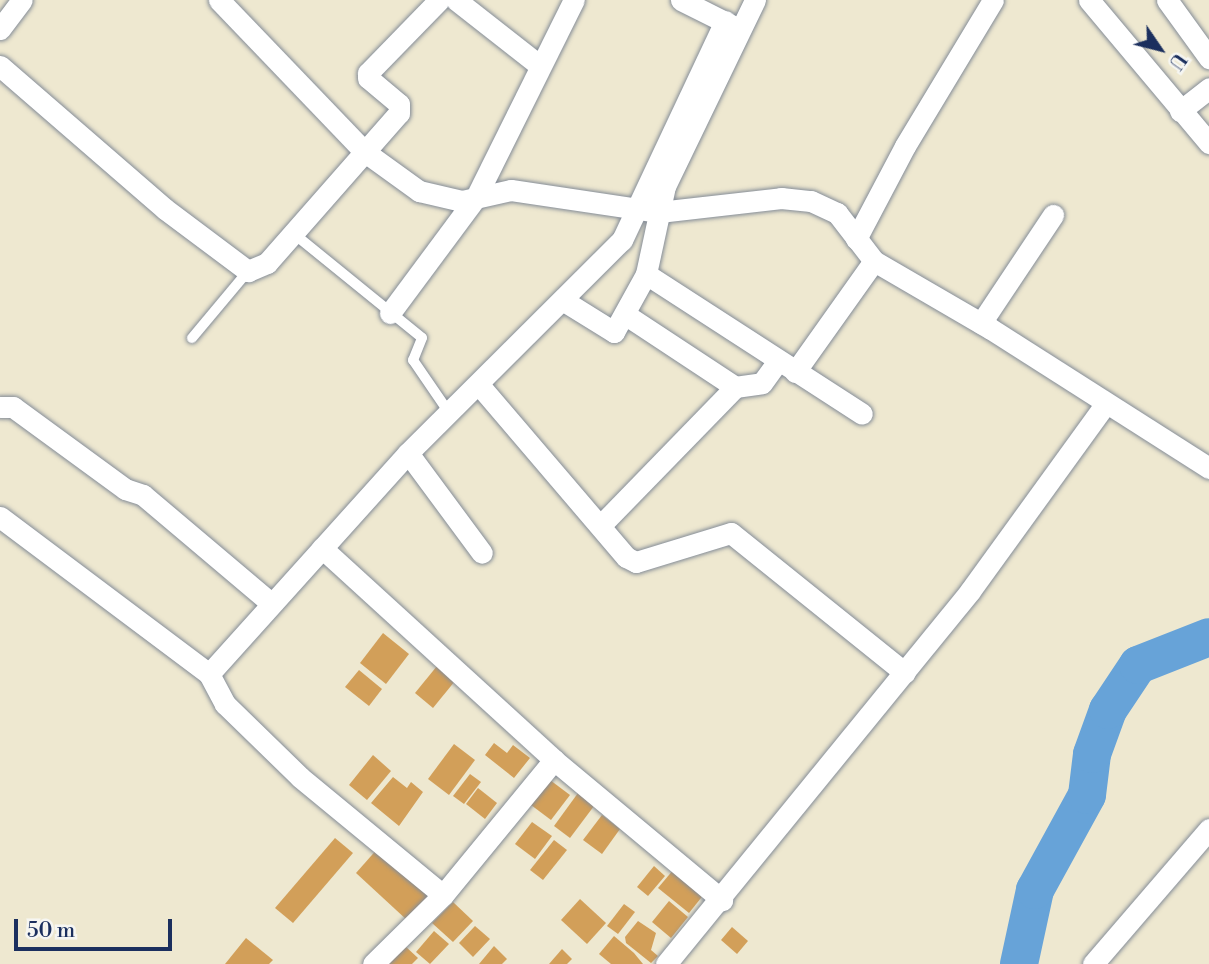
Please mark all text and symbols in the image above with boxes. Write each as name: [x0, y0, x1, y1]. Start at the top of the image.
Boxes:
north arrow: [1125, 14, 1195, 84]
text: U: [1163, 48, 1191, 74]
scale bar: [18, 904, 175, 948]
text: 50 m: [27, 918, 75, 944]

